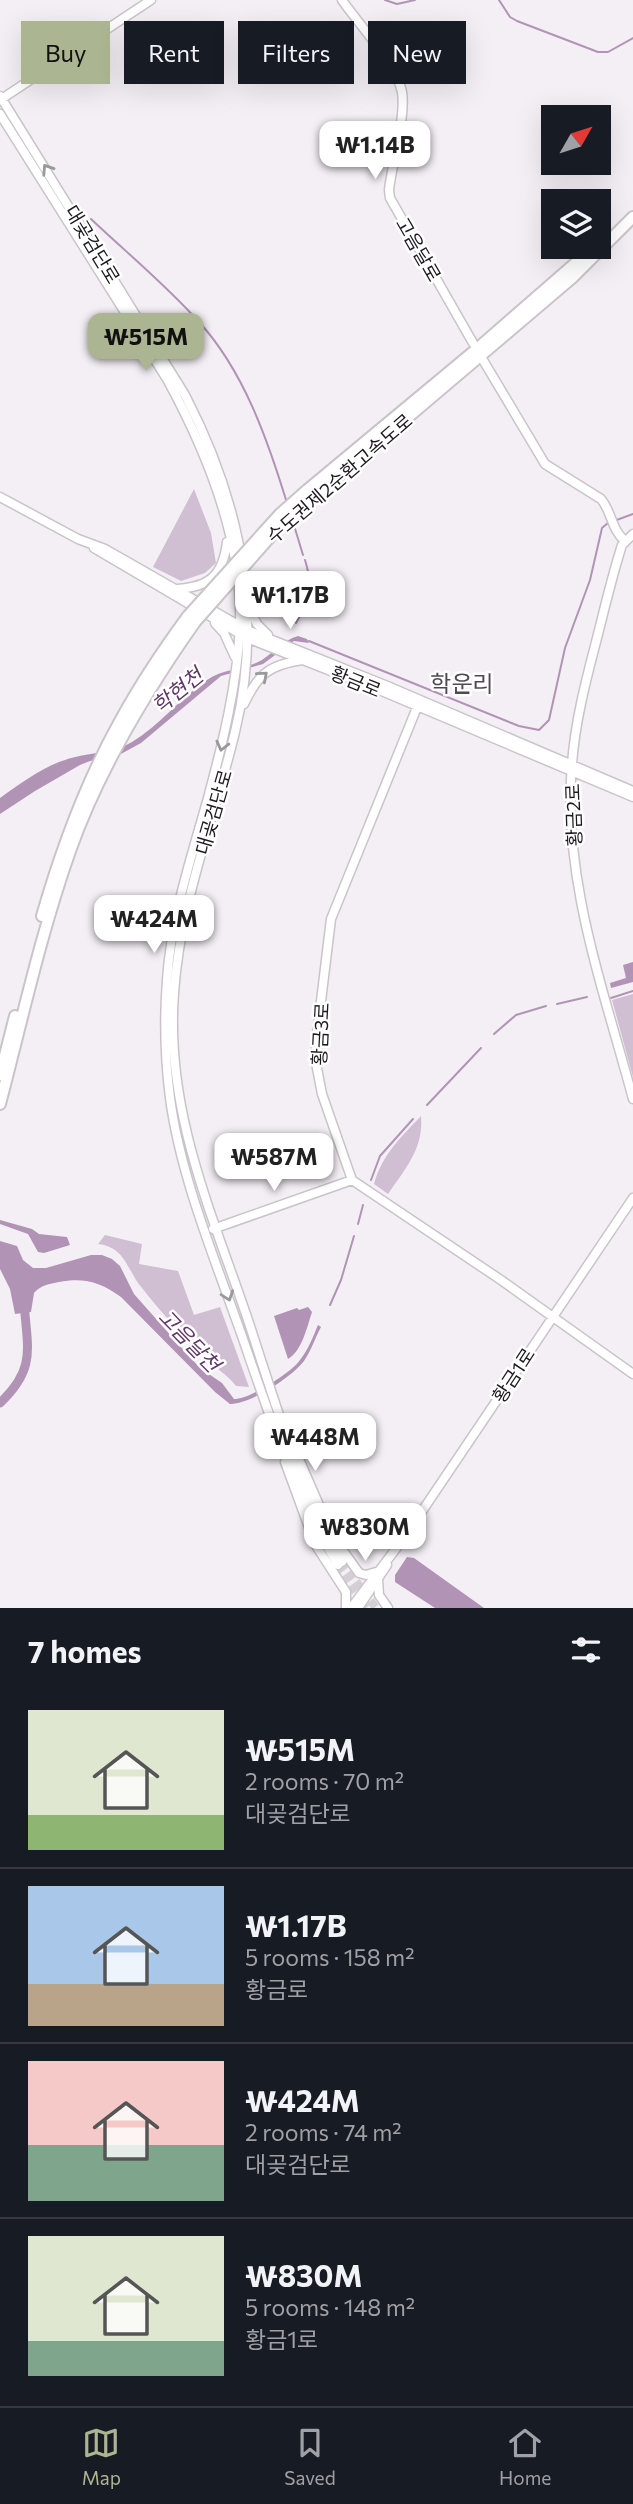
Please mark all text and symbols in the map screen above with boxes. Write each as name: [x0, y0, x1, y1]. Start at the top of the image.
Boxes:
chip: Buy: [21, 21, 110, 84]
chip: Rent: [124, 21, 224, 84]
chip: Filters: [238, 21, 354, 84]
chip: New: [368, 21, 466, 84]
north arrow: [541, 105, 611, 175]
map controls: [541, 105, 611, 259]
pin: ₩1.14B: [318, 122, 432, 181]
text: ₩1.14B: [335, 130, 415, 158]
one-way arrow: [42, 164, 55, 177]
button: layers: [541, 189, 611, 259]
street label: 대곶검단로: [61, 201, 125, 287]
street label: 고음달로: [392, 213, 446, 285]
pin: ₩515M: [97, 314, 195, 373]
text: ₩515M: [104, 322, 188, 350]
street label: 수도권제2순환고속도로: [262, 409, 416, 547]
pin: ₩1.17B: [233, 572, 347, 631]
text: ₩1.17B: [251, 580, 329, 608]
water label: 학현천: [147, 660, 209, 718]
street label: 황금로: [327, 661, 385, 701]
district label: 학운리: [430, 669, 494, 697]
one-way arrow: [255, 672, 268, 684]
one-way arrow: [216, 740, 230, 752]
street label: 대곶검단로: [190, 767, 236, 857]
street label: 황금2로: [560, 783, 586, 847]
pin: ₩424M: [105, 895, 203, 955]
text: ₩424M: [110, 904, 198, 932]
street label: 황금3로: [307, 1002, 333, 1066]
pin: ₩587M: [225, 1134, 323, 1193]
text: ₩587M: [230, 1142, 318, 1170]
one-way arrow: [220, 1290, 234, 1302]
water label: 고음달천: [154, 1304, 228, 1378]
street label: 황금1로: [487, 1343, 539, 1407]
pin: ₩448M: [266, 1414, 364, 1473]
text: ₩448M: [270, 1422, 360, 1450]
pin: ₩830M: [316, 1504, 414, 1563]
text: ₩830M: [320, 1512, 410, 1540]
icon: filters: [567, 1631, 605, 1669]
text: 7 homes: [28, 1632, 141, 1669]
text: ₩515M: [245, 1730, 355, 1767]
icon: home: [84, 1738, 168, 1822]
text: 2 rooms · 70 m²: [245, 1767, 404, 1795]
text: 대곶검단로: [245, 1799, 351, 1827]
text: ₩1.17B: [245, 1906, 347, 1943]
icon: home: [84, 1914, 168, 1998]
text: 5 rooms · 158 m²: [245, 1943, 414, 1971]
text: 황금로: [245, 1975, 308, 2003]
text: ₩424M: [245, 2081, 360, 2118]
icon: home: [84, 2089, 168, 2173]
text: 2 rooms · 74 m²: [245, 2118, 401, 2146]
text: 대곶검단로: [245, 2150, 351, 2178]
text: ₩830M: [245, 2256, 362, 2293]
icon: home: [84, 2264, 168, 2348]
text: 5 rooms · 148 m²: [245, 2293, 415, 2321]
text: 황금1로: [245, 2325, 318, 2353]
tab: Map: [82, 2424, 121, 2489]
tab: Saved: [284, 2424, 336, 2489]
tab: Home: [499, 2424, 551, 2489]

